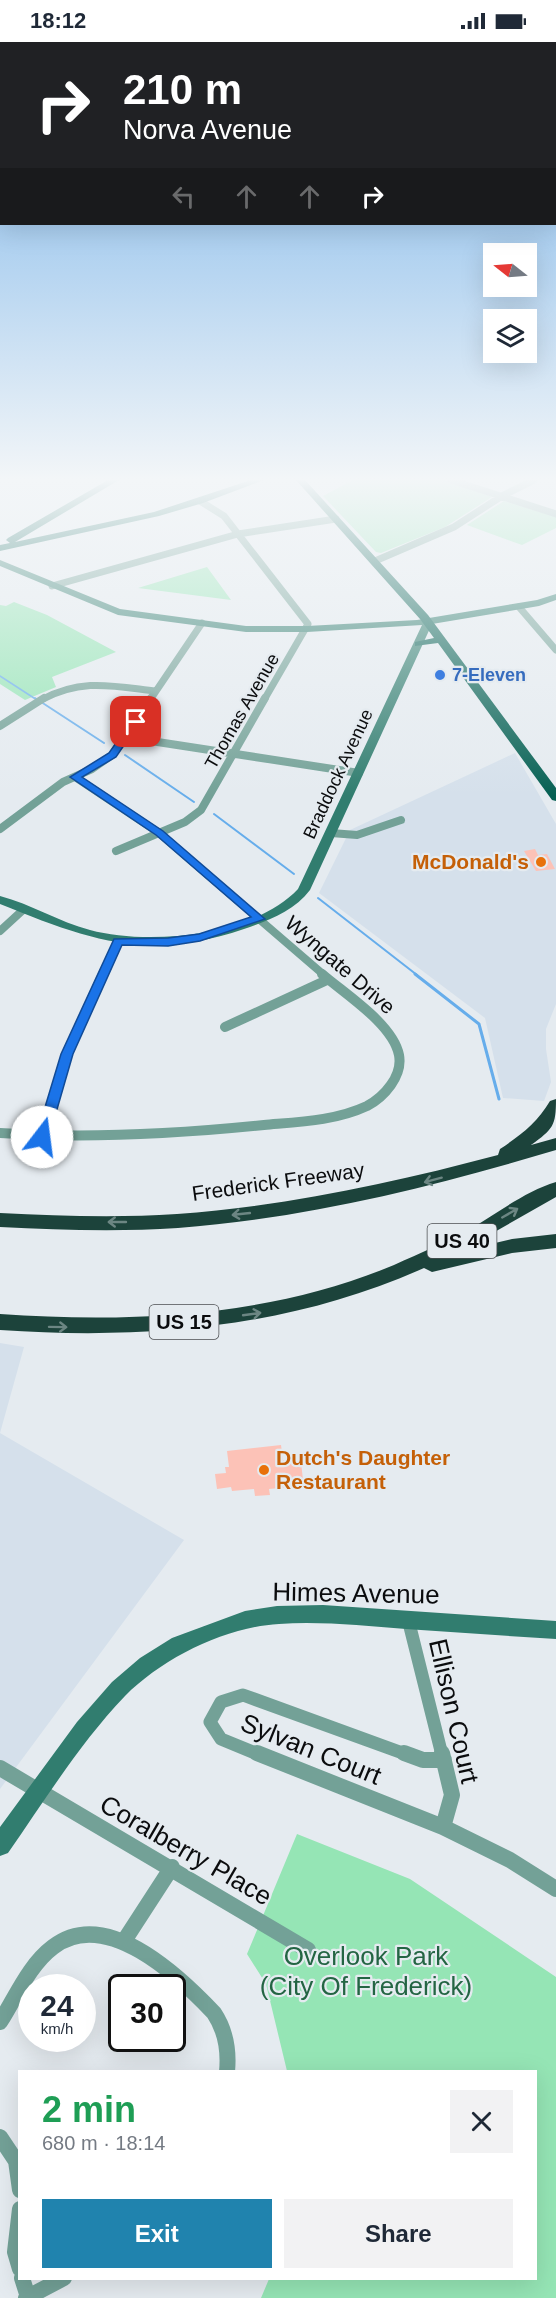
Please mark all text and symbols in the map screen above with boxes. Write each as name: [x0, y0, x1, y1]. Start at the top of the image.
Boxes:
text: 18:12: [30, 8, 86, 33]
icon: right: [24, 66, 102, 144]
text: 210 m: [123, 66, 242, 113]
text: Norva Avenue: [123, 115, 292, 145]
icon: left: [167, 180, 200, 213]
icon: ahead: [230, 180, 263, 213]
icon: ahead: [293, 180, 326, 213]
icon: right: [356, 180, 389, 213]
north arrow: [483, 243, 537, 297]
map controls: [483, 243, 537, 363]
button: layers: [483, 309, 537, 363]
street label: Thomas Avenue: [201, 650, 283, 772]
place label: 7-Eleven: [452, 665, 526, 685]
marker: 7-Eleven: [433, 668, 447, 682]
pin: [110, 696, 161, 747]
icon: arrive: [119, 705, 152, 738]
street label: Braddock Avenue: [299, 706, 377, 842]
place label: McDonald's: [412, 850, 529, 873]
marker: McDonald's: [534, 855, 548, 869]
street label: Wyngate Drive: [281, 911, 400, 1018]
position arrow: [10, 1105, 74, 1169]
street label: Frederick Freeway: [190, 1158, 366, 1205]
one-way arrow: [424, 1175, 443, 1186]
one-way arrow: [501, 1207, 518, 1219]
one-way arrow: [232, 1209, 252, 1220]
one-way arrow: [108, 1216, 128, 1227]
road number: US 40: [428, 1224, 496, 1258]
road number: US 15: [150, 1305, 219, 1339]
one-way arrow: [242, 1308, 262, 1319]
one-way arrow: [48, 1321, 68, 1333]
place label: Dutch's Daughter Restaurant: [276, 1446, 450, 1493]
marker: Dutch's Daughter Restaurant: [257, 1463, 271, 1477]
street label: Himes Avenue: [272, 1577, 440, 1609]
street label: Ellison Court: [423, 1636, 485, 1787]
street label: Sylvan Court: [236, 1707, 386, 1791]
street label: Coralberry Place: [95, 1789, 277, 1911]
park label: Overlook Park (City Of Frederick): [260, 1941, 472, 2001]
speed limit sign: 30: [108, 1974, 186, 2052]
text: 24: [40, 1989, 74, 2022]
text: km/h: [41, 2020, 73, 2037]
text: 2 min: [42, 2089, 136, 2130]
button: close: [450, 2090, 513, 2153]
text: 680 m · 18:14: [42, 2132, 165, 2154]
button: Exit: [42, 2199, 272, 2268]
button: Share: [284, 2199, 513, 2268]

